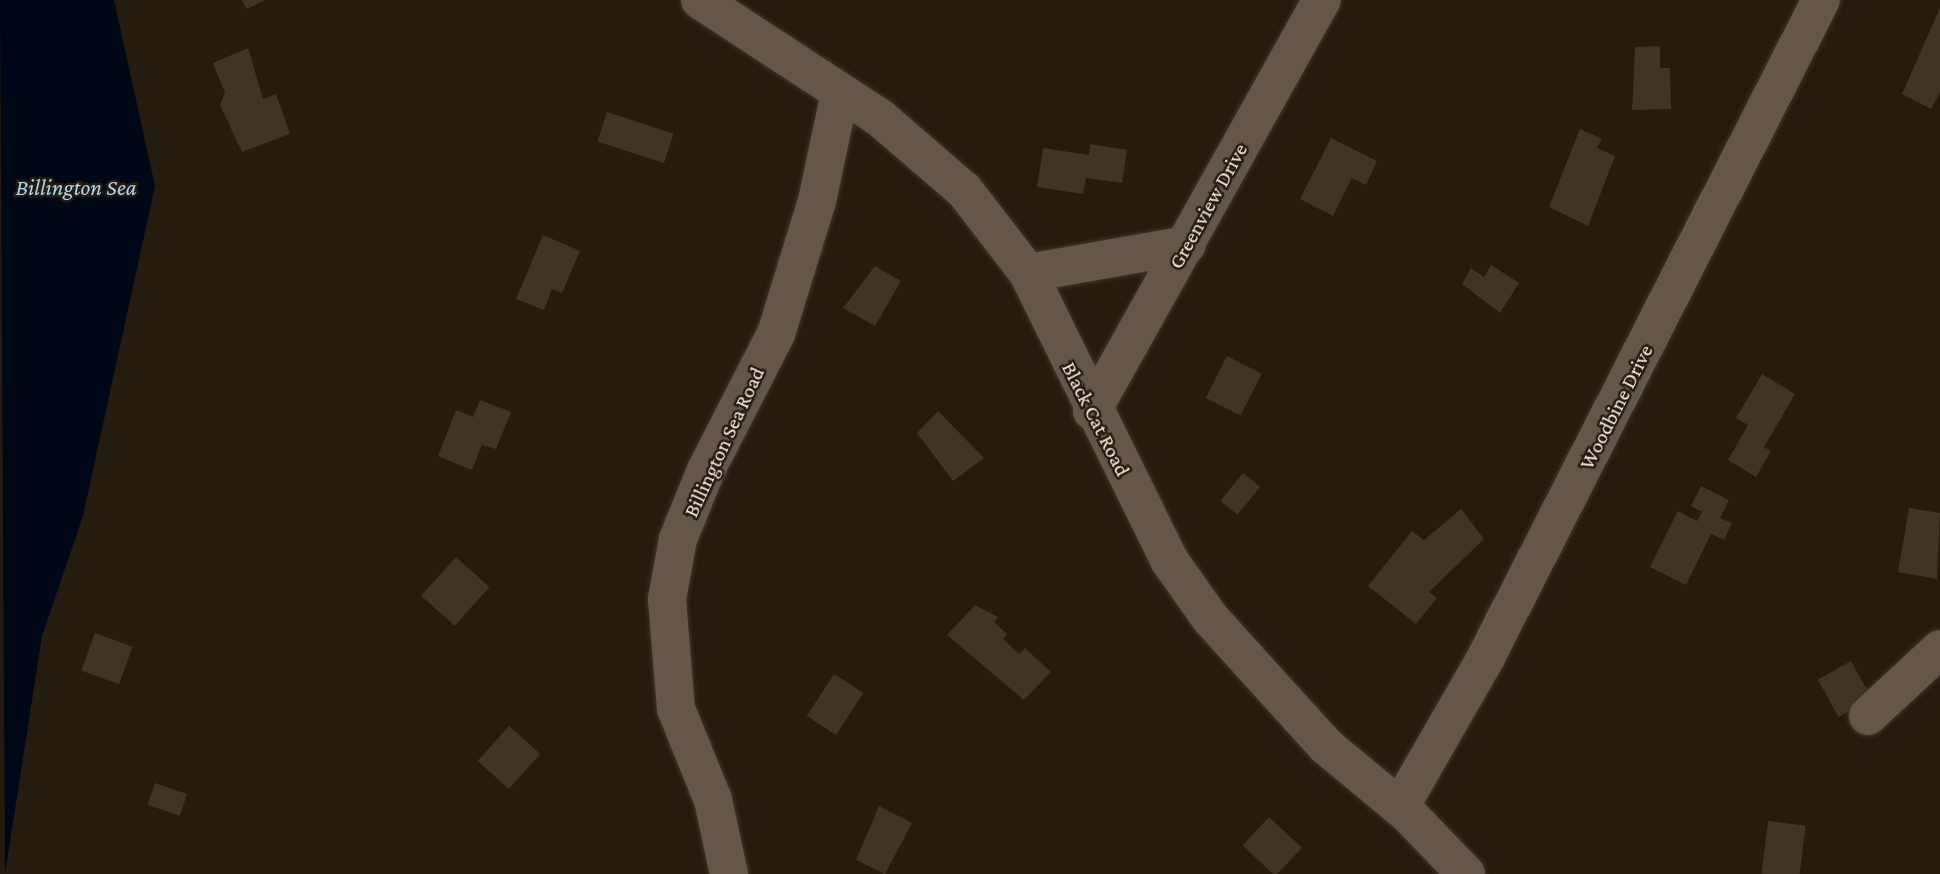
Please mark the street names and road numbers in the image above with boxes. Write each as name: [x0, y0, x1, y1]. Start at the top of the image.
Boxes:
street label: Greenview Drive: [1163, 139, 1253, 273]
street label: Woodbine Drive: [1574, 340, 1658, 474]
street label: Black Cat Road: [1056, 358, 1136, 480]
street label: Billington Sea Road: [678, 363, 770, 521]

